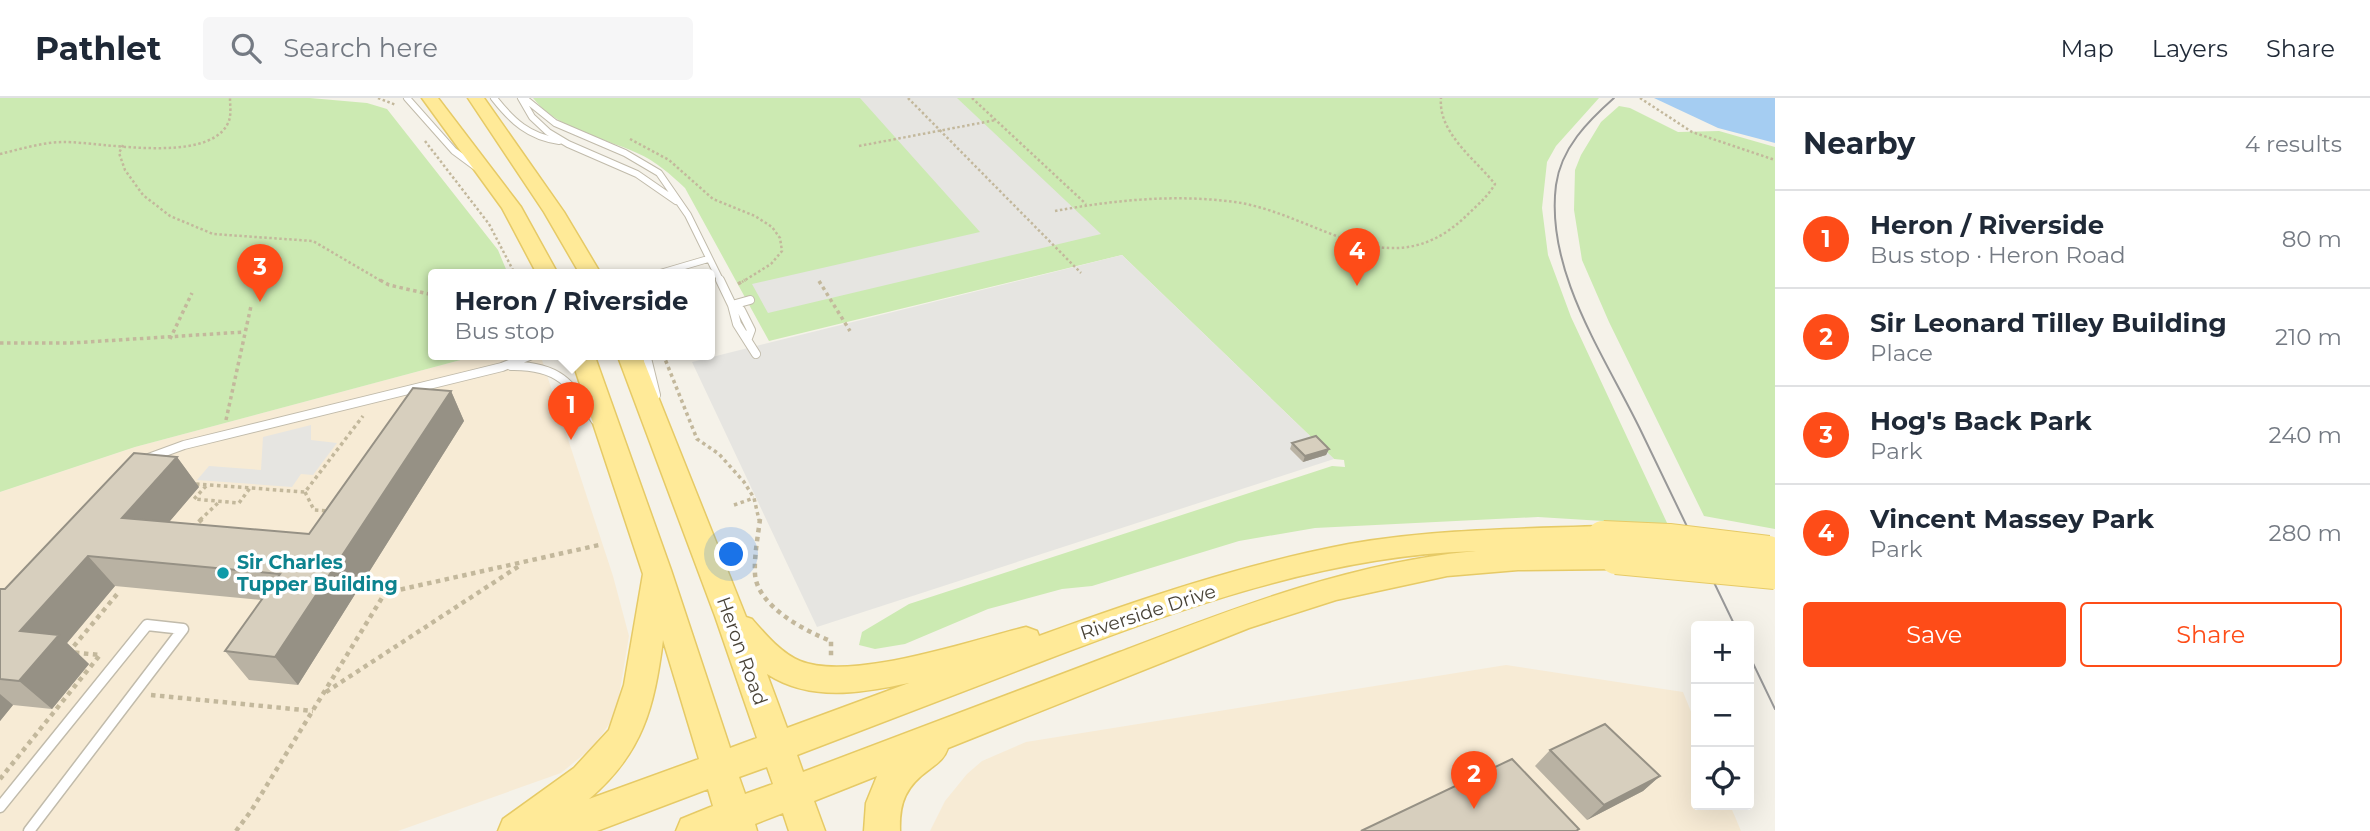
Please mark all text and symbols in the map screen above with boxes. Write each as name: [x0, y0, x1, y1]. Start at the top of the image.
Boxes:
search box: [203, 17, 693, 80]
text: Pathlet: [35, 28, 161, 68]
icon: search: [227, 29, 265, 67]
text: Search here: [283, 32, 438, 64]
text: Map: [2060, 34, 2114, 63]
text: Layers: [2152, 34, 2228, 63]
text: Share: [2266, 34, 2335, 63]
text: Nearby: [1803, 125, 1915, 162]
text: 4 results: [2245, 130, 2342, 158]
text: Heron / Riverside: [1870, 209, 2104, 241]
text: 1: [1821, 225, 1831, 253]
text: 80 m: [2282, 225, 2342, 253]
pin: 4: [1334, 228, 1380, 286]
text: Bus stop · Heron Road: [1870, 241, 2126, 269]
pin: 3: [237, 244, 283, 302]
popup: [428, 269, 715, 360]
text: Heron / Riverside: [454, 285, 689, 317]
text: Sir Leonard Tilley Building: [1870, 307, 2227, 339]
text: Bus stop: [454, 317, 555, 345]
text: 2: [1819, 323, 1833, 351]
text: 210 m: [2275, 323, 2342, 351]
text: Place: [1870, 339, 1933, 367]
pin: 1: [548, 382, 594, 440]
text: Hog's Back Park: [1870, 405, 2092, 437]
text: 3: [1819, 421, 1833, 449]
text: 240 m: [2269, 421, 2342, 449]
text: Park: [1870, 437, 1923, 465]
text: Vincent Massey Park: [1870, 503, 2154, 535]
text: 4: [1818, 519, 1834, 547]
text: 280 m: [2269, 519, 2342, 547]
text: Park: [1870, 535, 1923, 563]
your location: [714, 537, 748, 571]
place label: Sir Charles Tupper Building: [237, 551, 398, 596]
marker: Sir Charles Tupper Building: [215, 565, 231, 581]
street label: Riverside Drive: [1077, 579, 1219, 645]
street label: Heron Road: [712, 594, 772, 708]
button: Save: [1803, 602, 2066, 667]
button: Share: [2080, 602, 2342, 667]
map controls: [1691, 621, 1754, 810]
button: +: [1691, 621, 1754, 684]
button: −: [1691, 684, 1754, 747]
button: locate: [1691, 747, 1754, 810]
pin: 2: [1451, 751, 1497, 809]

